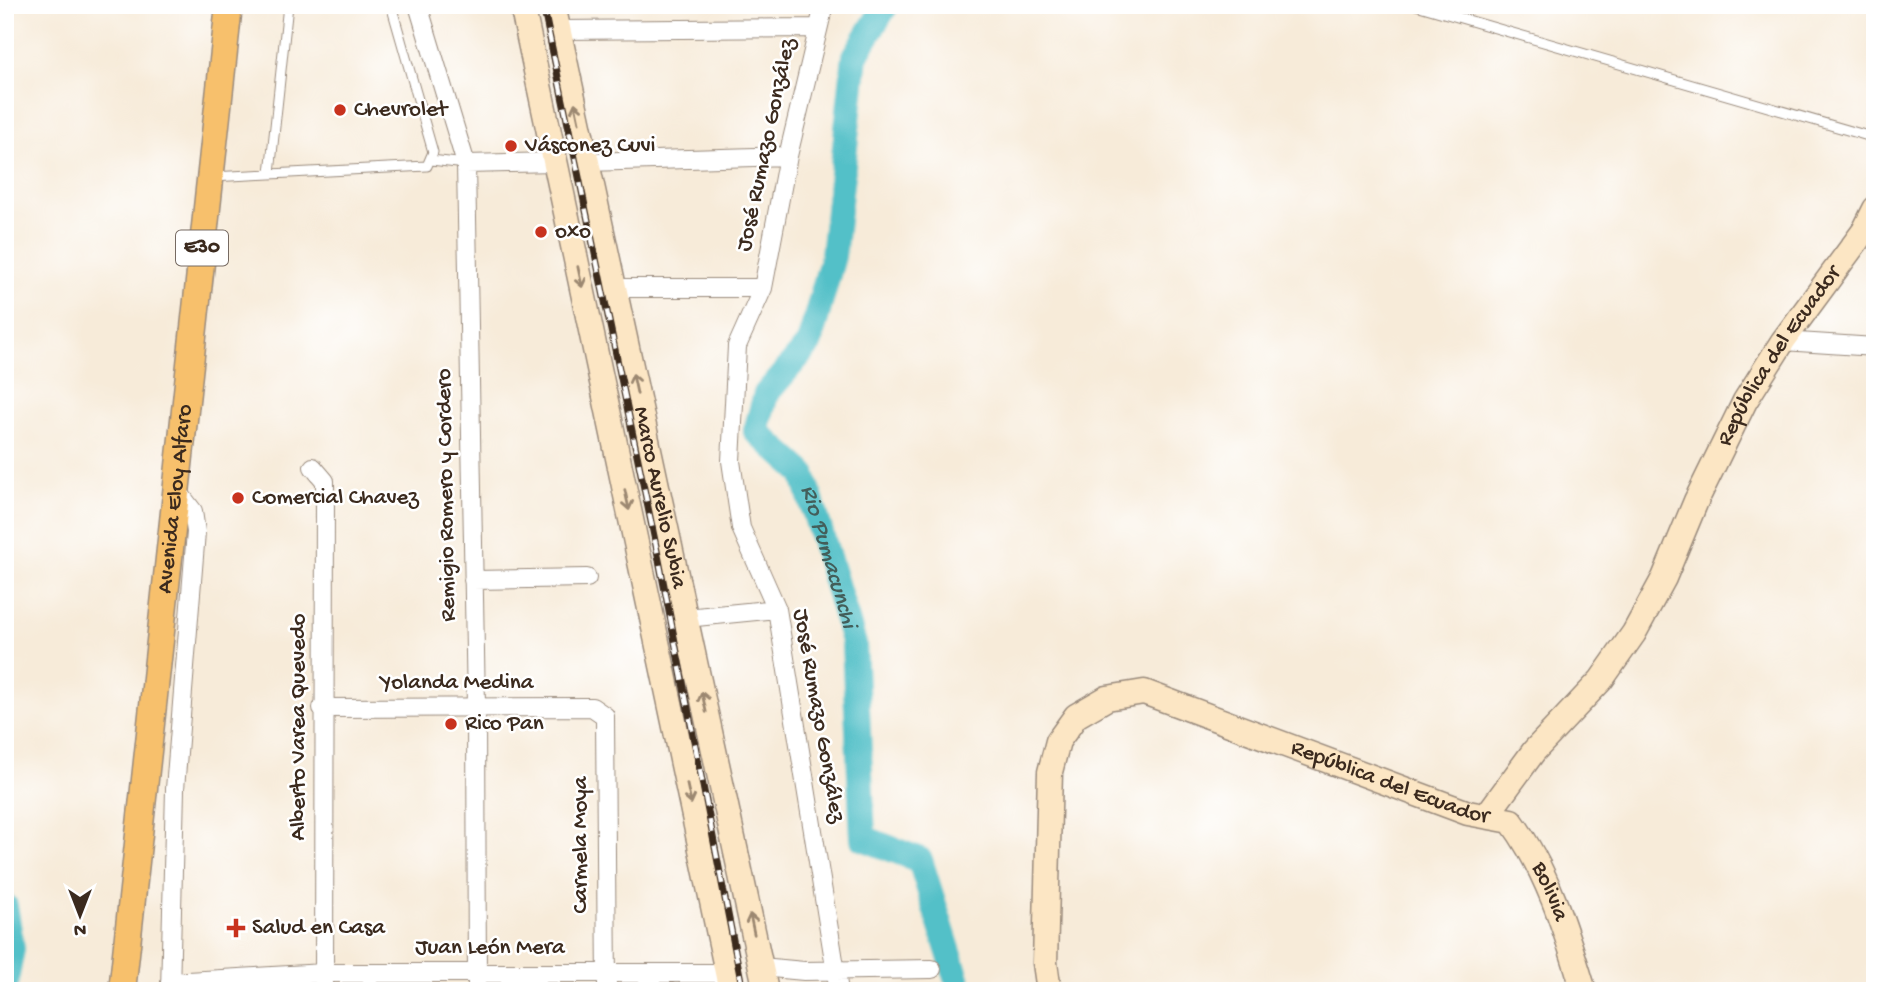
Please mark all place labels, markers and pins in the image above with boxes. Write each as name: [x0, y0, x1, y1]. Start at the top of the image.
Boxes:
place label: Chevrolet: [354, 97, 449, 124]
marker: Chevrolet: [332, 102, 348, 118]
place label: Vásconez Cuvi: [524, 133, 656, 160]
marker: Vásconez Cuvi: [503, 138, 519, 154]
place label: oxo: [555, 219, 591, 246]
marker: oxo: [533, 224, 549, 240]
place label: Comercial Chavez: [252, 485, 419, 512]
marker: Comercial Chavez: [230, 490, 246, 506]
place label: Rico Pan: [465, 711, 544, 738]
marker: Rico Pan: [443, 716, 459, 732]
place label: Salud en Casa: [252, 915, 386, 942]
marker: Salud en Casa: [226, 918, 246, 938]

